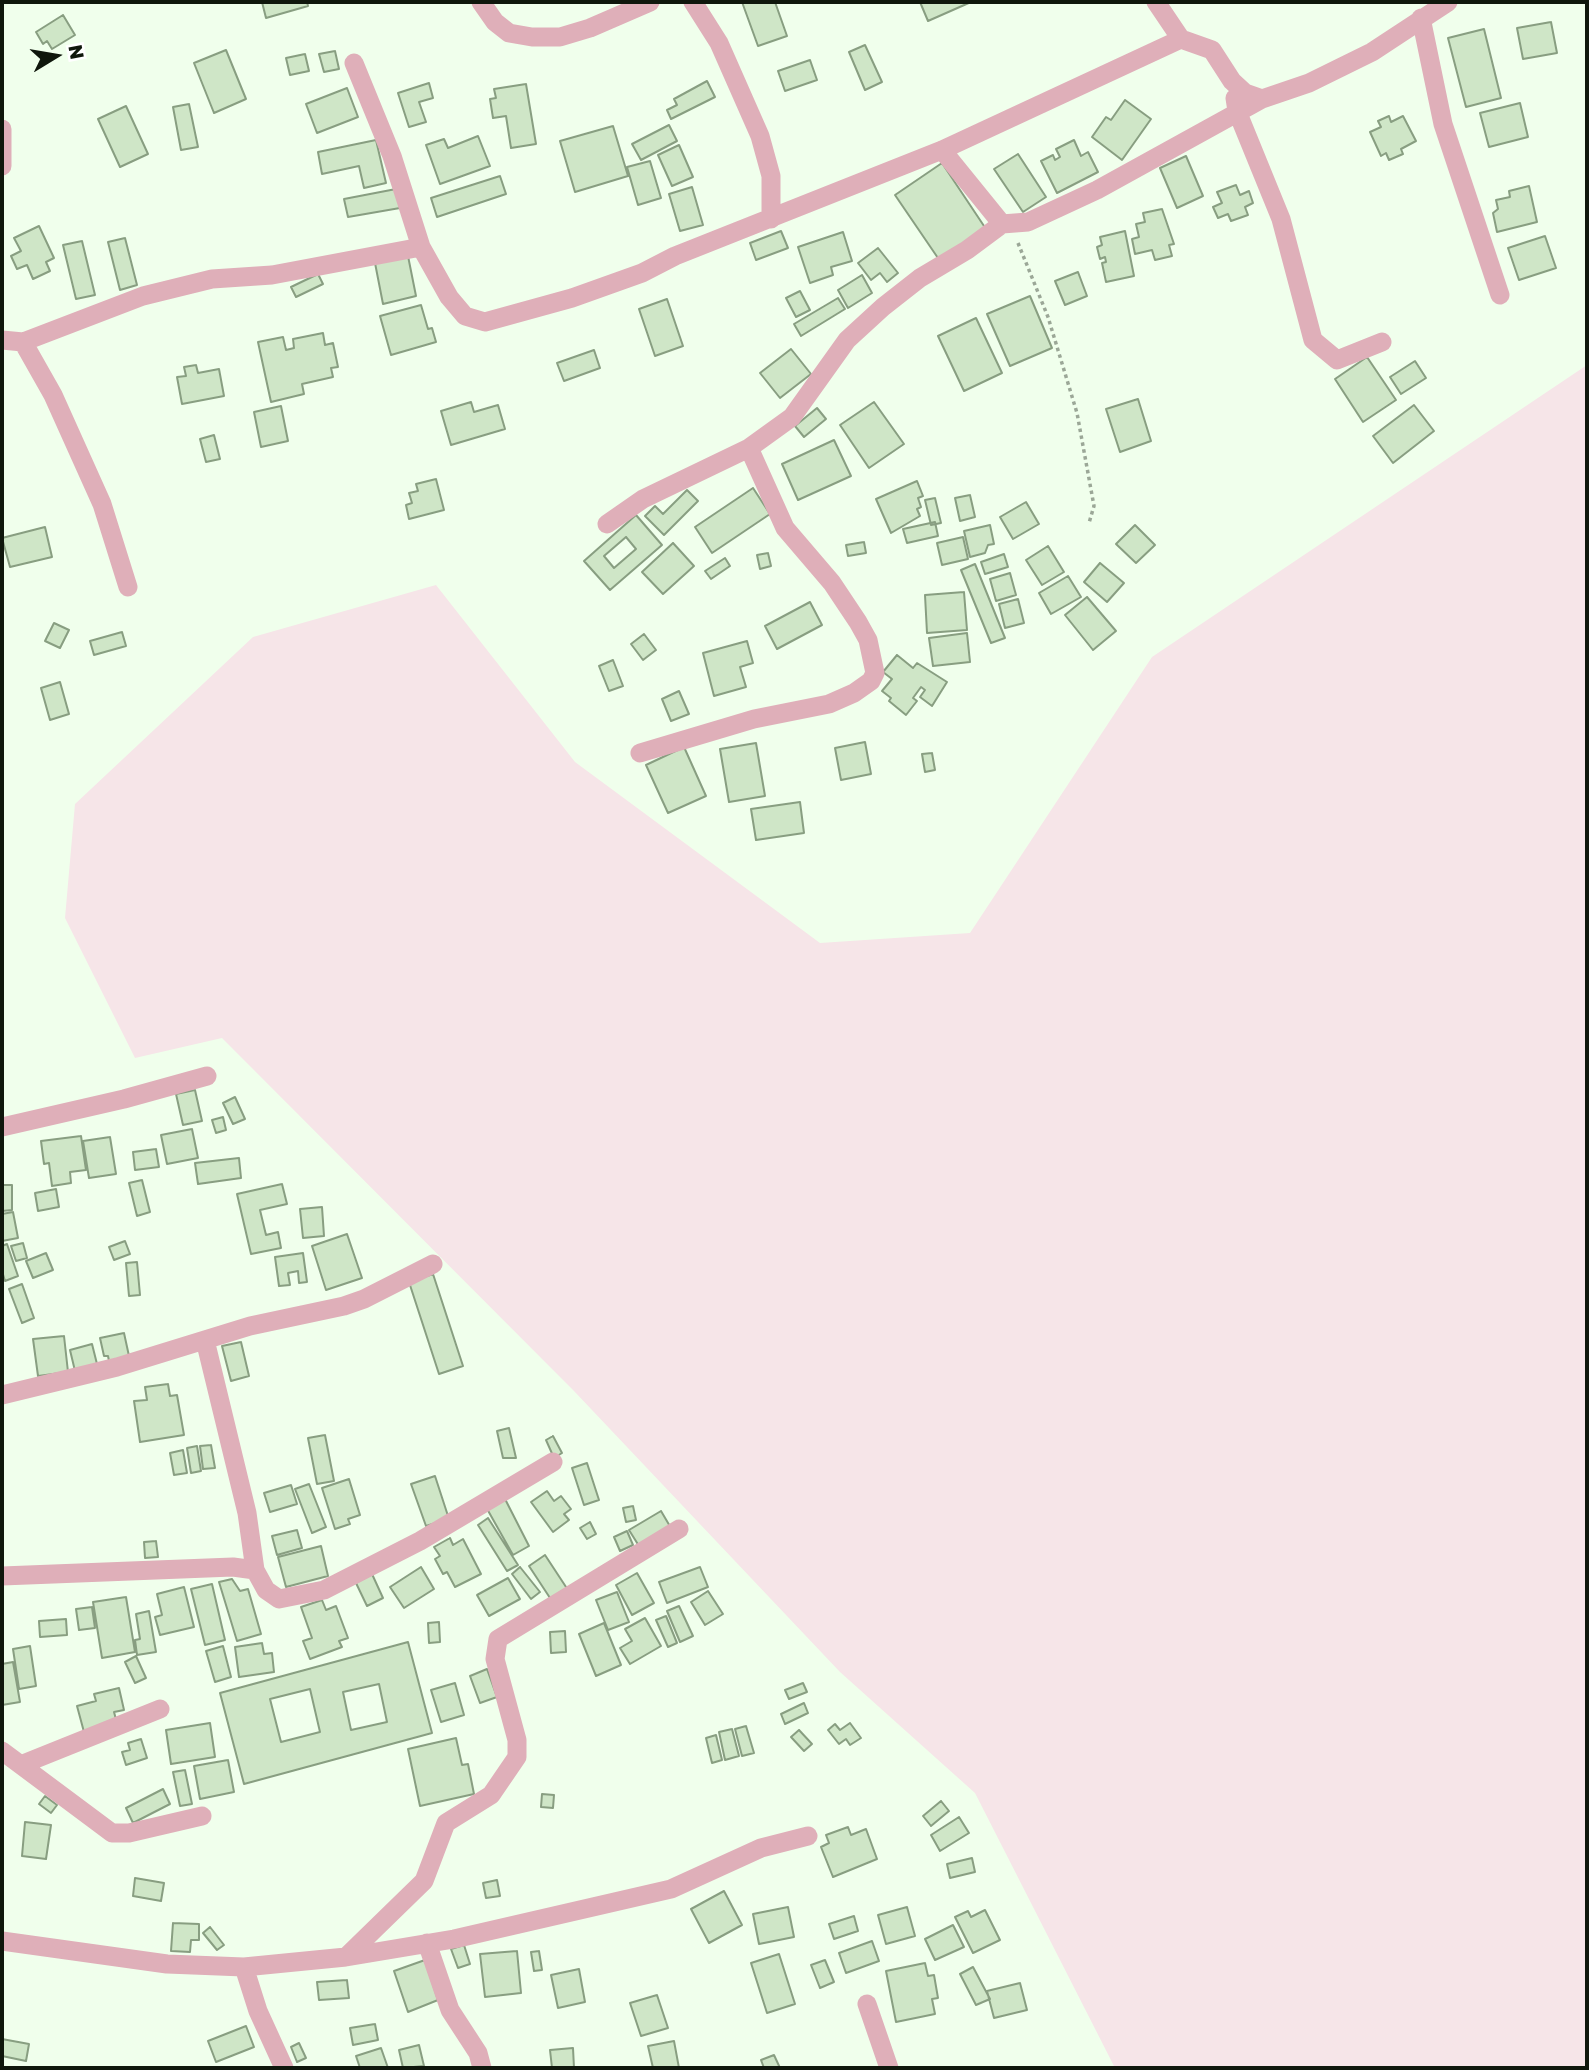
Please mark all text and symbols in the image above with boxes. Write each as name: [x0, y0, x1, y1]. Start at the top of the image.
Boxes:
north arrow: [21, 21, 91, 91]
text: N: [64, 43, 90, 61]

